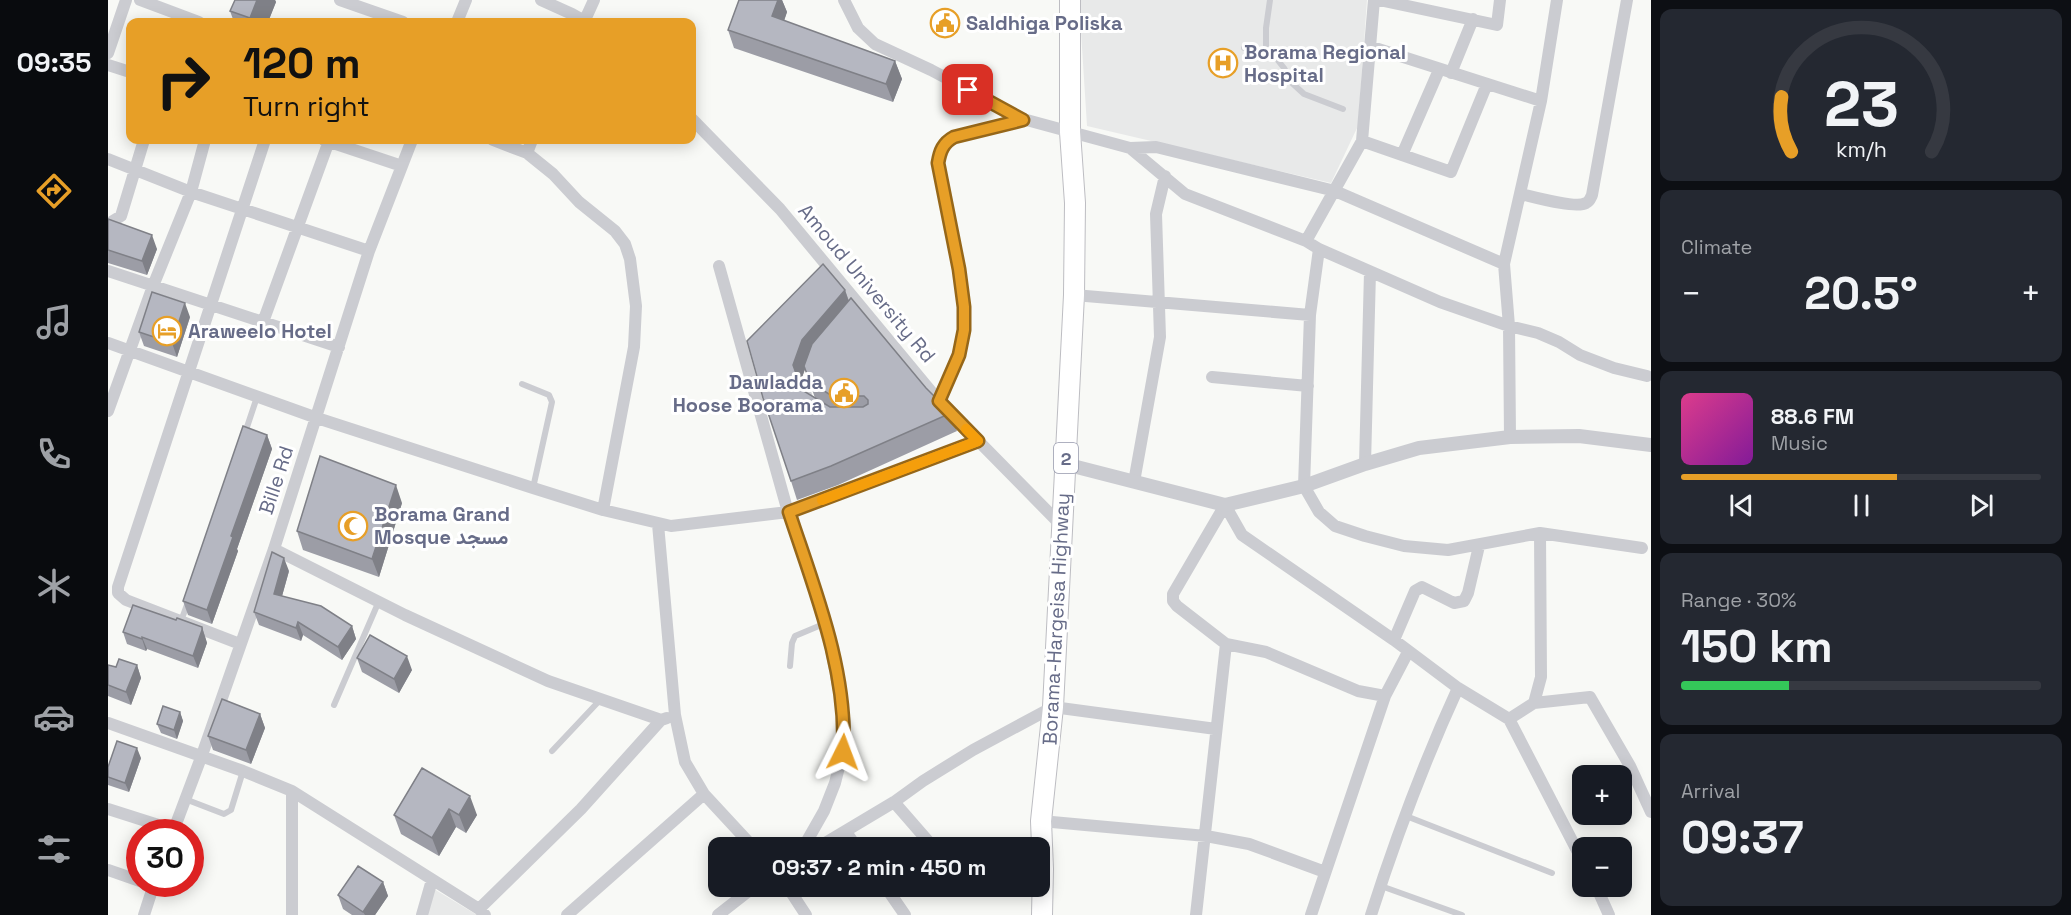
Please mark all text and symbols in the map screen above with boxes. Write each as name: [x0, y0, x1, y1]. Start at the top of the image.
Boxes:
public building icon: Saldhiga Poliska: [929, 7, 961, 39]
place label: Saldhiga Poliska: [966, 10, 1123, 36]
text: 120 m: [243, 37, 361, 90]
place label: Borama Regional Hospital: [1244, 39, 1406, 88]
icon: right: [144, 42, 222, 120]
text: 09:35: [17, 45, 91, 80]
hospital icon: Borama Regional Hospital: [1207, 47, 1239, 79]
pin: [942, 64, 993, 115]
text: 23: [1823, 65, 1898, 144]
icon: arrive: [951, 73, 984, 106]
text: Turn right: [243, 89, 370, 124]
text: km/h: [1835, 136, 1887, 163]
icon: directions: [33, 170, 75, 212]
street label: Amoud University Rd: [793, 198, 941, 368]
text: Climate: [1681, 234, 1752, 260]
text: 20.5°: [1804, 265, 1918, 322]
text: −: [1681, 273, 1701, 315]
text: +: [2021, 273, 2041, 315]
icon: music: [33, 301, 75, 343]
hotel icon: Araweelo Hotel: [151, 315, 183, 347]
place label: Araweelo Hotel: [188, 318, 332, 344]
place label: Dawladda Hoose Boorama: [673, 369, 823, 418]
public building icon: Dawladda Hoose Boorama: [828, 377, 860, 409]
text: 88.6 FM: [1771, 402, 1854, 430]
text: Music: [1771, 430, 1828, 456]
icon: phone: [33, 433, 75, 475]
street label: Bille Rd: [253, 443, 299, 517]
road number: 2: [1054, 443, 1078, 473]
icon: previous: [1725, 489, 1758, 522]
icon: pause: [1845, 489, 1878, 522]
icon: next: [1965, 489, 1998, 522]
street label: Borama-Hargeisa Highway: [1036, 492, 1076, 746]
place label: Borama Grand Mosque مسجد: [374, 501, 510, 550]
mosque icon: Borama Grand Mosque مسجد: [337, 510, 369, 542]
icon: climate: [33, 565, 75, 607]
text: Range · 30%: [1681, 587, 1796, 613]
text: 150 km: [1681, 618, 1833, 675]
icon: car: [33, 696, 75, 738]
position arrow: [811, 720, 875, 784]
map controls: [1572, 765, 1632, 897]
button: +: [1572, 765, 1632, 825]
text: Arrival: [1681, 778, 1740, 804]
text: 09:37: [1681, 809, 1804, 866]
speed limit sign: 30: [126, 819, 204, 897]
icon: filters: [33, 828, 75, 870]
button: −: [1572, 837, 1632, 897]
text: 09:37 · 2 min · 450 m: [772, 853, 986, 881]

